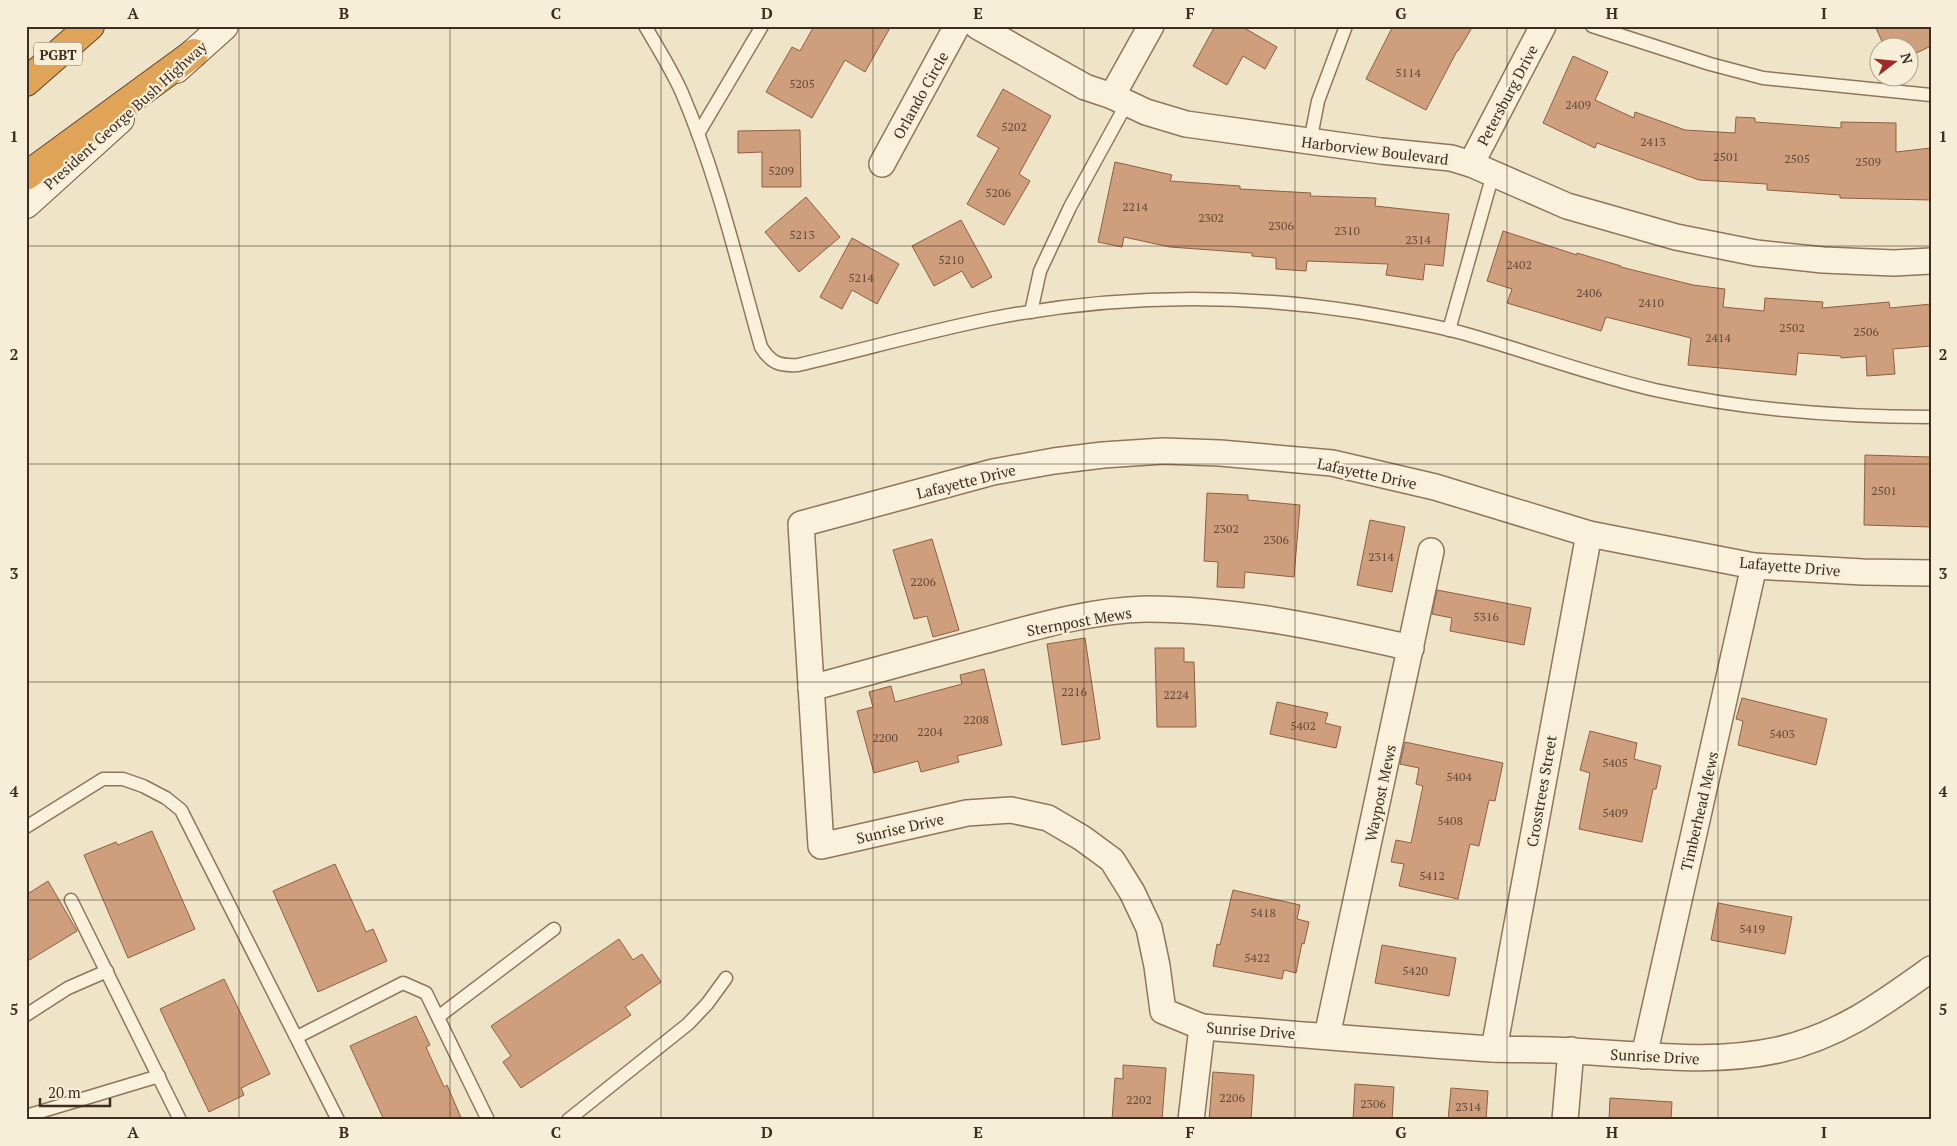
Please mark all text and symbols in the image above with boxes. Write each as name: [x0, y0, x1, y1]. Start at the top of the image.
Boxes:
text: A: [127, 2, 139, 24]
text: B: [339, 2, 349, 24]
text: C: [551, 2, 561, 24]
text: D: [761, 2, 773, 24]
text: E: [973, 2, 983, 24]
text: F: [1185, 2, 1195, 24]
text: G: [1395, 2, 1407, 24]
text: H: [1606, 2, 1618, 24]
text: I: [1821, 2, 1827, 24]
street label: President George Bush Highway: [39, 36, 211, 194]
north arrow: [1870, 38, 1920, 88]
street label: Petersburg Drive: [1472, 41, 1542, 149]
road number: PGBT: [34, 42, 82, 66]
street label: Orlando Circle: [888, 48, 952, 142]
text: N: [1896, 51, 1918, 66]
house number: 5114: [1395, 65, 1421, 80]
house number: 5205: [789, 76, 815, 91]
house number: 2409: [1565, 97, 1591, 112]
house number: 5202: [1001, 119, 1027, 134]
text: 1: [9, 125, 19, 147]
text: 1: [1938, 125, 1948, 147]
street label: Harborview Boulevard: [1300, 131, 1450, 169]
house number: 2413: [1640, 134, 1666, 149]
house number: 2501: [1713, 149, 1739, 164]
house number: 2505: [1784, 151, 1810, 166]
house number: 2509: [1855, 154, 1881, 169]
house number: 5209: [768, 163, 794, 178]
house number: 5206: [985, 185, 1011, 200]
house number: 2214: [1122, 199, 1148, 214]
house number: 2302: [1198, 210, 1224, 225]
house number: 2306: [1268, 218, 1294, 233]
house number: 2310: [1334, 223, 1360, 238]
house number: 5213: [789, 227, 815, 242]
house number: 2314: [1405, 232, 1431, 247]
house number: 5210: [938, 252, 964, 267]
house number: 2402: [1506, 257, 1532, 272]
house number: 5214: [848, 270, 874, 285]
house number: 2406: [1576, 285, 1602, 300]
house number: 2410: [1638, 295, 1664, 310]
house number: 2502: [1779, 320, 1805, 335]
house number: 2506: [1853, 324, 1879, 339]
house number: 2414: [1705, 330, 1731, 345]
text: 2: [9, 343, 19, 365]
text: 2: [1938, 343, 1948, 365]
street label: Lafayette Drive: [1315, 453, 1419, 493]
street label: Lafayette Drive: [914, 459, 1018, 503]
house number: 2501: [1871, 483, 1897, 498]
house number: 2302: [1213, 521, 1239, 536]
house number: 2306: [1263, 532, 1289, 547]
house number: 2314: [1368, 549, 1394, 564]
street label: Lafayette Drive: [1739, 552, 1841, 580]
text: 3: [9, 562, 19, 584]
text: 3: [1938, 562, 1948, 584]
house number: 2206: [910, 574, 936, 589]
street label: Sternpost Mews: [1025, 602, 1133, 640]
house number: 5316: [1473, 609, 1499, 624]
house number: 2216: [1061, 684, 1087, 699]
house number: 2224: [1163, 687, 1189, 702]
house number: 2208: [963, 712, 989, 727]
house number: 5402: [1290, 718, 1316, 733]
house number: 2204: [917, 724, 943, 739]
house number: 5403: [1769, 726, 1795, 741]
house number: 2200: [872, 730, 898, 745]
street label: Crosstrees Street: [1521, 733, 1561, 849]
street label: Waypost Mews: [1360, 743, 1400, 843]
street label: Timberhead Mews: [1676, 749, 1722, 873]
house number: 5405: [1602, 755, 1628, 770]
house number: 5404: [1446, 769, 1472, 784]
text: 4: [9, 780, 19, 802]
text: 4: [1938, 780, 1948, 802]
house number: 5409: [1602, 805, 1628, 820]
street label: Sunrise Drive: [854, 808, 946, 848]
house number: 5408: [1437, 813, 1463, 828]
house number: 5412: [1419, 868, 1445, 883]
house number: 5418: [1250, 905, 1276, 920]
house number: 5419: [1739, 921, 1765, 936]
house number: 5422: [1244, 950, 1270, 965]
house number: 5420: [1402, 963, 1428, 978]
text: 5: [9, 998, 19, 1020]
text: 5: [1938, 998, 1948, 1020]
street label: Sunrise Drive: [1206, 1017, 1296, 1043]
street label: Sunrise Drive: [1610, 1044, 1700, 1068]
scale bar: [40, 1076, 110, 1108]
text: 20 m: [48, 1082, 81, 1102]
house number: 2206: [1219, 1090, 1245, 1105]
house number: 2202: [1126, 1092, 1152, 1107]
house number: 2306: [1360, 1096, 1386, 1111]
house number: 2314: [1455, 1099, 1481, 1114]
text: A: [127, 1121, 139, 1143]
text: B: [339, 1121, 349, 1143]
text: C: [551, 1121, 561, 1143]
text: D: [761, 1121, 773, 1143]
text: E: [973, 1121, 983, 1143]
text: F: [1185, 1121, 1195, 1143]
text: G: [1395, 1121, 1407, 1143]
text: H: [1606, 1121, 1618, 1143]
text: I: [1821, 1121, 1827, 1143]

